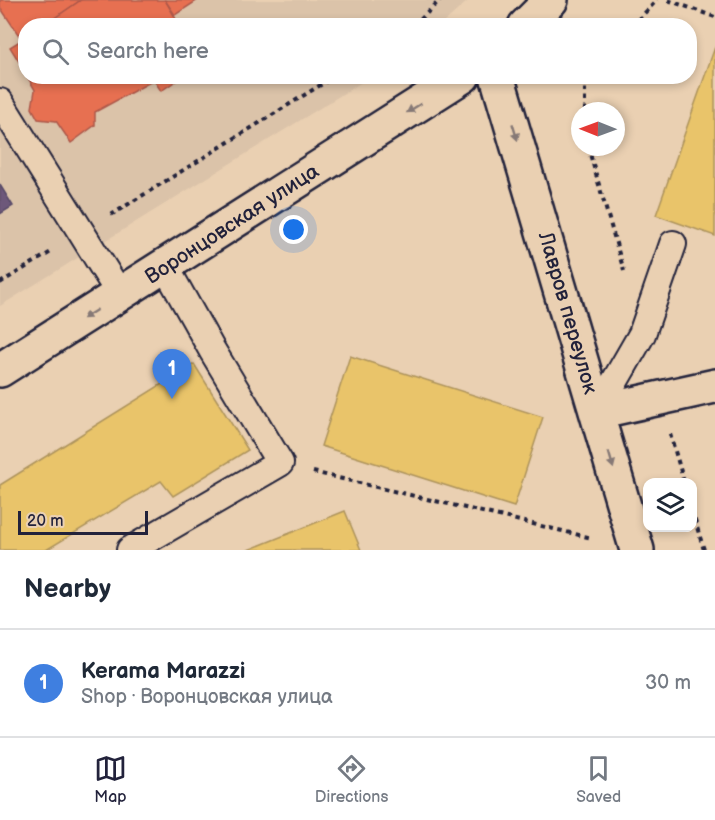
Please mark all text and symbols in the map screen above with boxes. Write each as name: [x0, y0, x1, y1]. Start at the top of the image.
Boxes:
search box: [18, 18, 697, 84]
icon: search: [39, 35, 72, 68]
text: Search here: [87, 38, 209, 65]
one-way arrow: [406, 102, 422, 113]
north arrow: [571, 102, 625, 156]
one-way arrow: [511, 123, 520, 141]
street label: Воронцовская улица: [140, 158, 324, 290]
your location: [279, 215, 308, 244]
street label: Лавров переулок: [533, 228, 603, 397]
one-way arrow: [82, 309, 98, 320]
pin: 1: [152, 350, 192, 399]
one-way arrow: [607, 451, 616, 469]
map controls: [643, 478, 697, 532]
button: layers: [643, 478, 697, 532]
scale bar: [18, 508, 148, 536]
text: 20 m: [27, 512, 63, 531]
text: Nearby: [24, 574, 111, 605]
text: Kerama Marazzi: [81, 658, 245, 685]
text: 1: [39, 671, 48, 695]
text: 30 m: [645, 671, 691, 695]
text: Shop · Воронцовская улица: [81, 685, 333, 709]
tab: Map: [94, 752, 127, 807]
tab: Directions: [315, 752, 388, 807]
tab: Saved: [576, 752, 621, 807]

